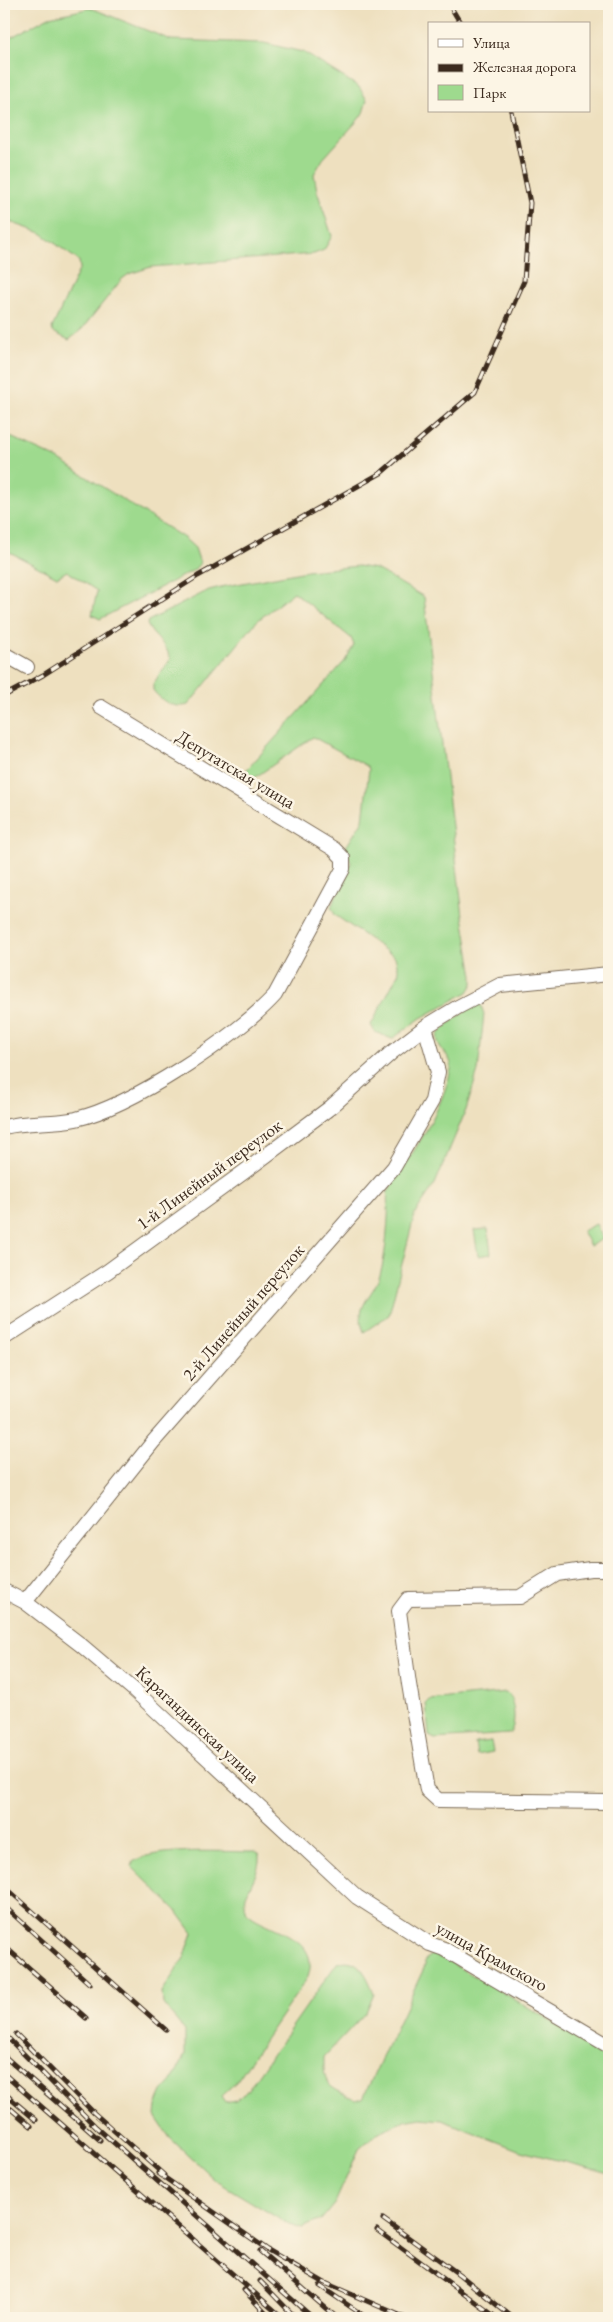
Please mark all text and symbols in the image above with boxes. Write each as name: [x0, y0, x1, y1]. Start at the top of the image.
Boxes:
legend: [428, 22, 590, 112]
text: Улица: [472, 33, 510, 52]
text: Железная дорога: [472, 57, 576, 76]
text: Парк: [473, 83, 506, 102]
street label: Депутатская улица: [172, 724, 300, 814]
street label: 1-й Линейный переулок: [132, 1113, 287, 1235]
street label: 2-й Линейный переулок: [177, 1238, 309, 1385]
street label: Карагандинская улица: [131, 1661, 265, 1788]
street label: улица Крамского: [432, 1916, 552, 1996]

